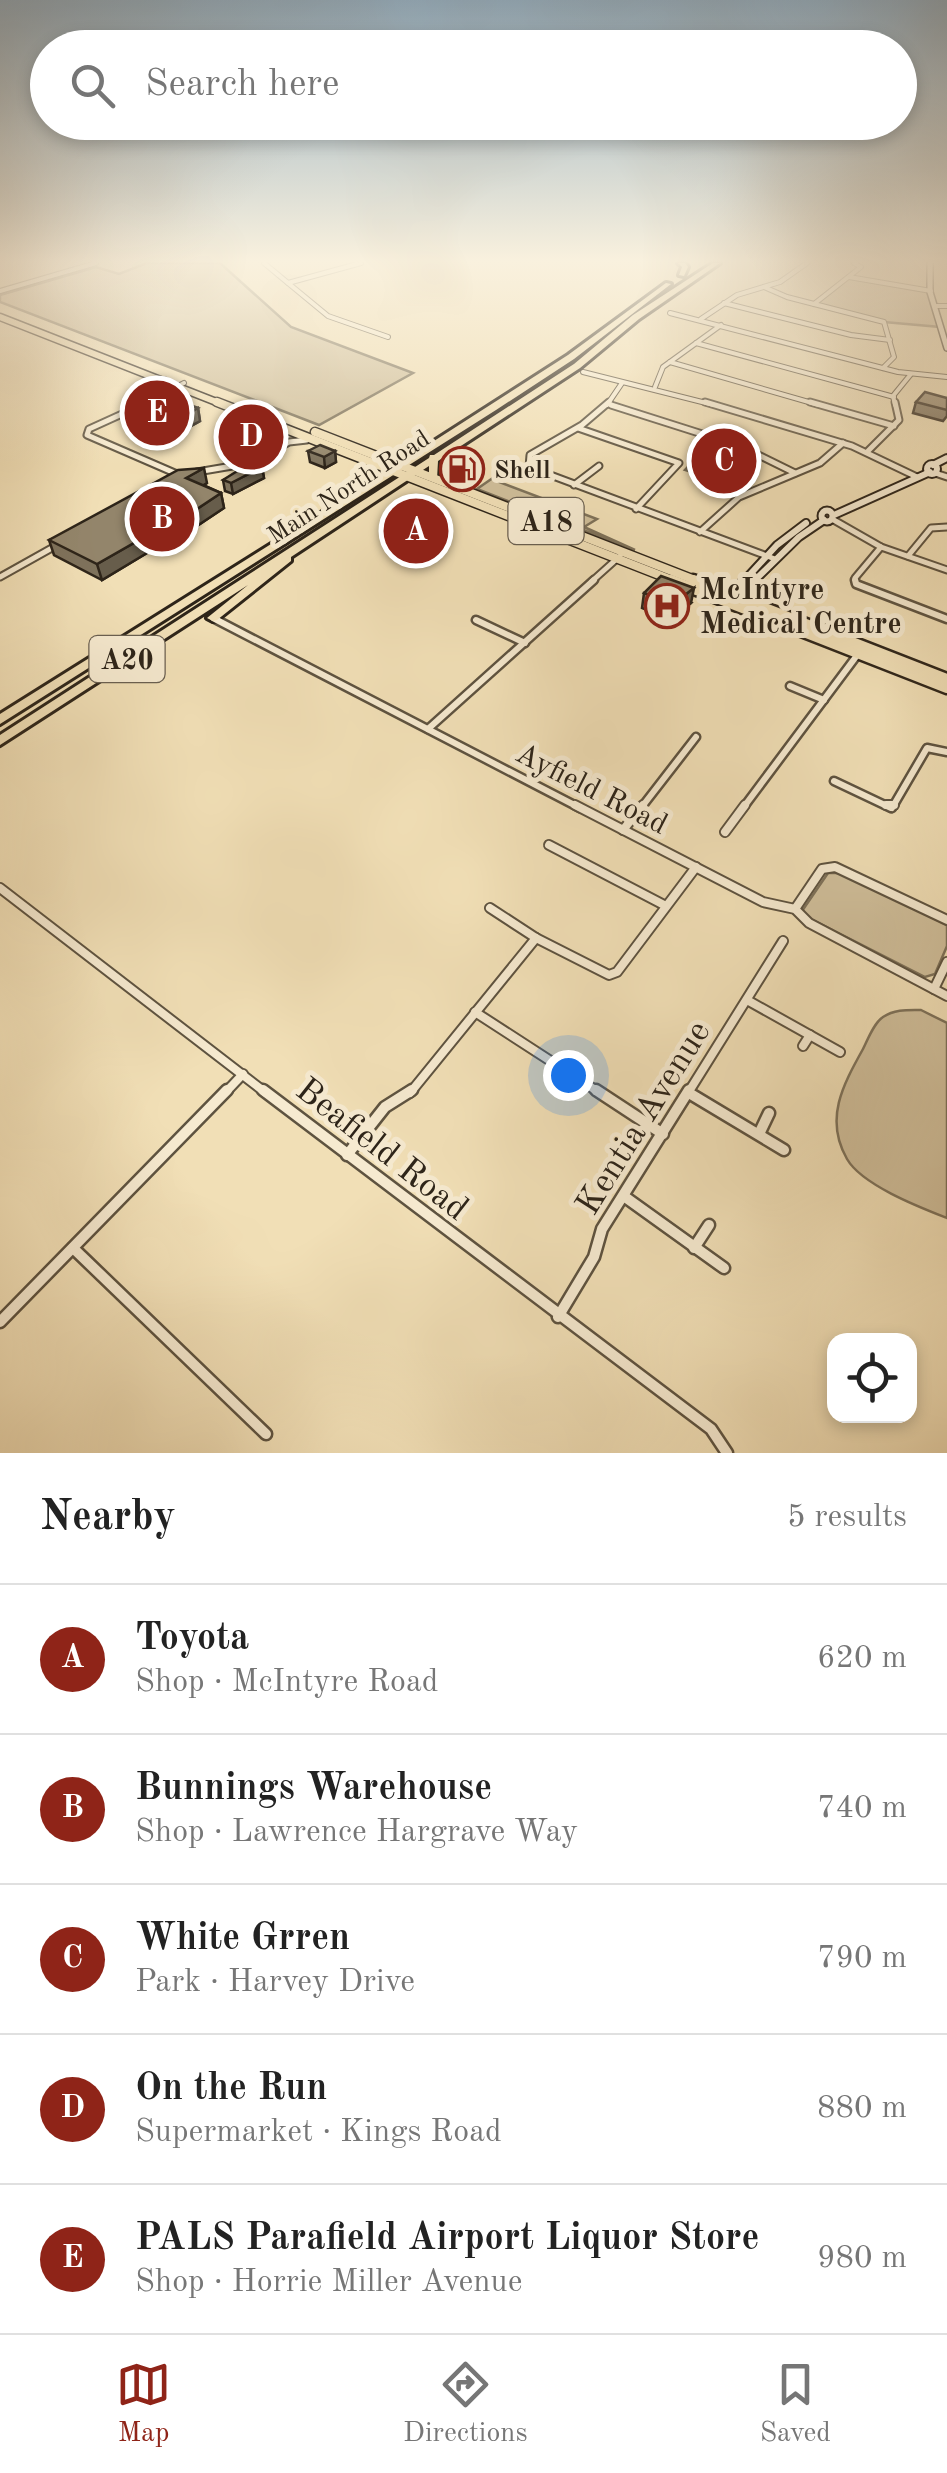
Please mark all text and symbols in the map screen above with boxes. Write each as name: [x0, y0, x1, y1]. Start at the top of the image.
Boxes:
search box: [30, 30, 917, 140]
icon: search: [65, 58, 120, 113]
text: Search here: [145, 66, 340, 104]
pin: E: [124, 376, 190, 450]
pin: D: [218, 400, 284, 474]
pin: C: [692, 424, 756, 498]
street label: Main North Road: [264, 427, 435, 550]
fuel station icon: Shell: [439, 446, 485, 492]
place label: Shell: [494, 459, 551, 484]
pin: B: [130, 482, 194, 556]
pin: A: [384, 494, 448, 568]
road number: A18: [508, 498, 584, 544]
place label: McIntyre Medical Centre: [700, 576, 902, 640]
hospital icon: McIntyre Medical Centre: [644, 583, 690, 629]
road number: A20: [90, 636, 164, 682]
street label: Ayfield Road: [510, 739, 672, 841]
street label: Kentia Avenue: [571, 1015, 718, 1221]
your location: [543, 1050, 594, 1101]
street label: Beafield Road: [289, 1072, 474, 1228]
map controls: [827, 1333, 917, 1423]
button: locate: [827, 1333, 917, 1423]
text: Nearby: [40, 1497, 176, 1539]
text: 5 results: [787, 1502, 907, 1534]
text: Toyota: [135, 1620, 249, 1658]
text: A: [60, 1643, 85, 1675]
text: 620 m: [817, 1643, 907, 1675]
text: Shop · McIntyre Road: [135, 1667, 439, 1699]
text: Bunnings Warehouse: [135, 1770, 492, 1808]
text: B: [61, 1793, 84, 1825]
text: 740 m: [817, 1793, 907, 1825]
text: Shop · Lawrence Hargrave Way: [135, 1817, 578, 1849]
text: White Grren: [135, 1920, 350, 1958]
text: C: [62, 1943, 83, 1975]
text: 790 m: [817, 1943, 907, 1975]
text: Park · Harvey Drive: [135, 1967, 415, 1999]
text: On the Run: [135, 2070, 327, 2108]
text: D: [60, 2093, 85, 2125]
text: 880 m: [817, 2093, 907, 2125]
text: Supermarket · Kings Road: [135, 2117, 502, 2149]
text: PALS Parafield Airport Liquor Store: [135, 2220, 760, 2258]
text: E: [61, 2243, 84, 2275]
text: 980 m: [817, 2243, 907, 2275]
text: Shop · Horrie Miller Avenue: [135, 2267, 522, 2299]
tab: Map: [116, 2357, 171, 2452]
tab: Directions: [403, 2357, 528, 2452]
tab: Saved: [760, 2357, 831, 2452]

